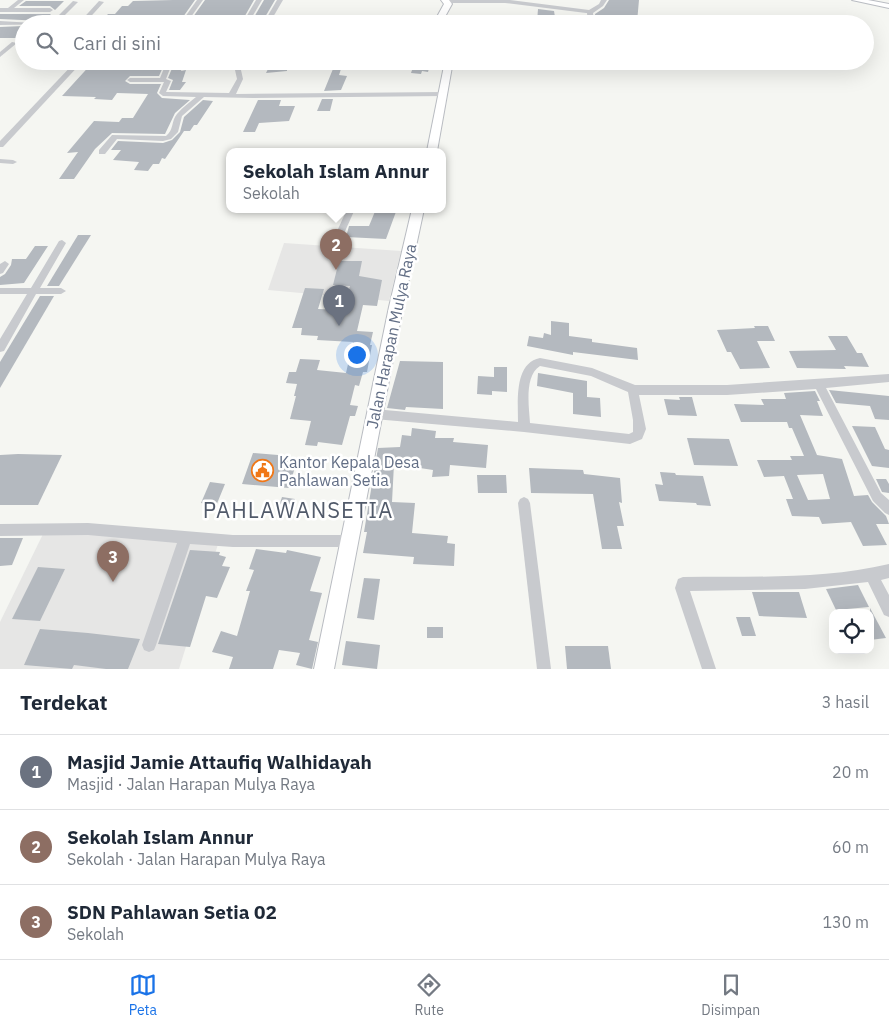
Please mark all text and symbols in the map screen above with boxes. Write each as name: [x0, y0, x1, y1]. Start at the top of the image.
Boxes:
search box: [15, 15, 874, 70]
icon: search: [33, 29, 61, 57]
text: Cari di sini: [73, 31, 161, 55]
popup: [226, 148, 446, 213]
text: Sekolah Islam Annur: [243, 159, 429, 183]
text: Sekolah: [243, 183, 300, 203]
pin: 2: [320, 229, 352, 270]
street label: Jalan Harapan Mulya Raya: [362, 241, 420, 430]
pin: 1: [323, 285, 355, 326]
your location: [344, 342, 370, 368]
place label: Kantor Kepala Desa Pahlawan Setia: [279, 452, 420, 490]
public building icon: Kantor Kepala Desa Pahlawan Setia: [251, 459, 275, 483]
district label: PAHLAWANSETIA: [203, 495, 393, 524]
pin: 3: [97, 541, 129, 582]
map controls: [829, 609, 874, 654]
button: locate: [829, 609, 874, 654]
text: Terdekat: [20, 688, 108, 716]
text: 3 hasil: [822, 692, 869, 712]
text: Masjid Jamie Attaufiq Walhidayah: [67, 750, 372, 774]
text: 1: [31, 762, 41, 782]
text: 20 m: [832, 762, 869, 782]
text: Masjid · Jalan Harapan Mulya Raya: [67, 774, 315, 794]
text: Sekolah Islam Annur: [67, 825, 253, 849]
text: 2: [31, 837, 41, 857]
text: 60 m: [832, 837, 869, 857]
text: Sekolah · Jalan Harapan Mulya Raya: [67, 849, 326, 869]
text: SDN Pahlawan Setia 02: [67, 900, 277, 924]
text: 3: [31, 912, 41, 932]
text: 130 m: [822, 912, 869, 932]
text: Sekolah: [67, 924, 124, 944]
tab: Peta: [129, 971, 157, 1019]
tab: Rute: [414, 971, 444, 1019]
tab: Disimpan: [701, 971, 760, 1019]

